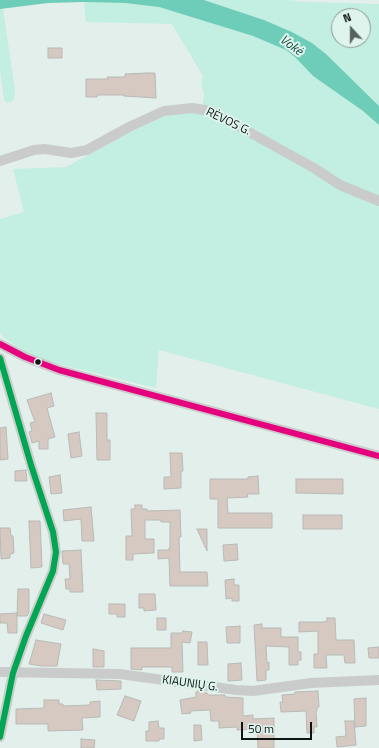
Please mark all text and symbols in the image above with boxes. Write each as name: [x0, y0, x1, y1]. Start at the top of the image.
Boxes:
north arrow: [331, 8, 371, 48]
text: N: [341, 9, 353, 27]
water label: Vokė: [276, 32, 306, 60]
street label: RĖVOS G.: [203, 105, 253, 139]
unlabelled marker: [33, 357, 43, 367]
street label: KIAUNIŲ G.: [161, 673, 219, 695]
scale bar: [243, 714, 314, 740]
text: 50 m: [248, 719, 274, 738]

